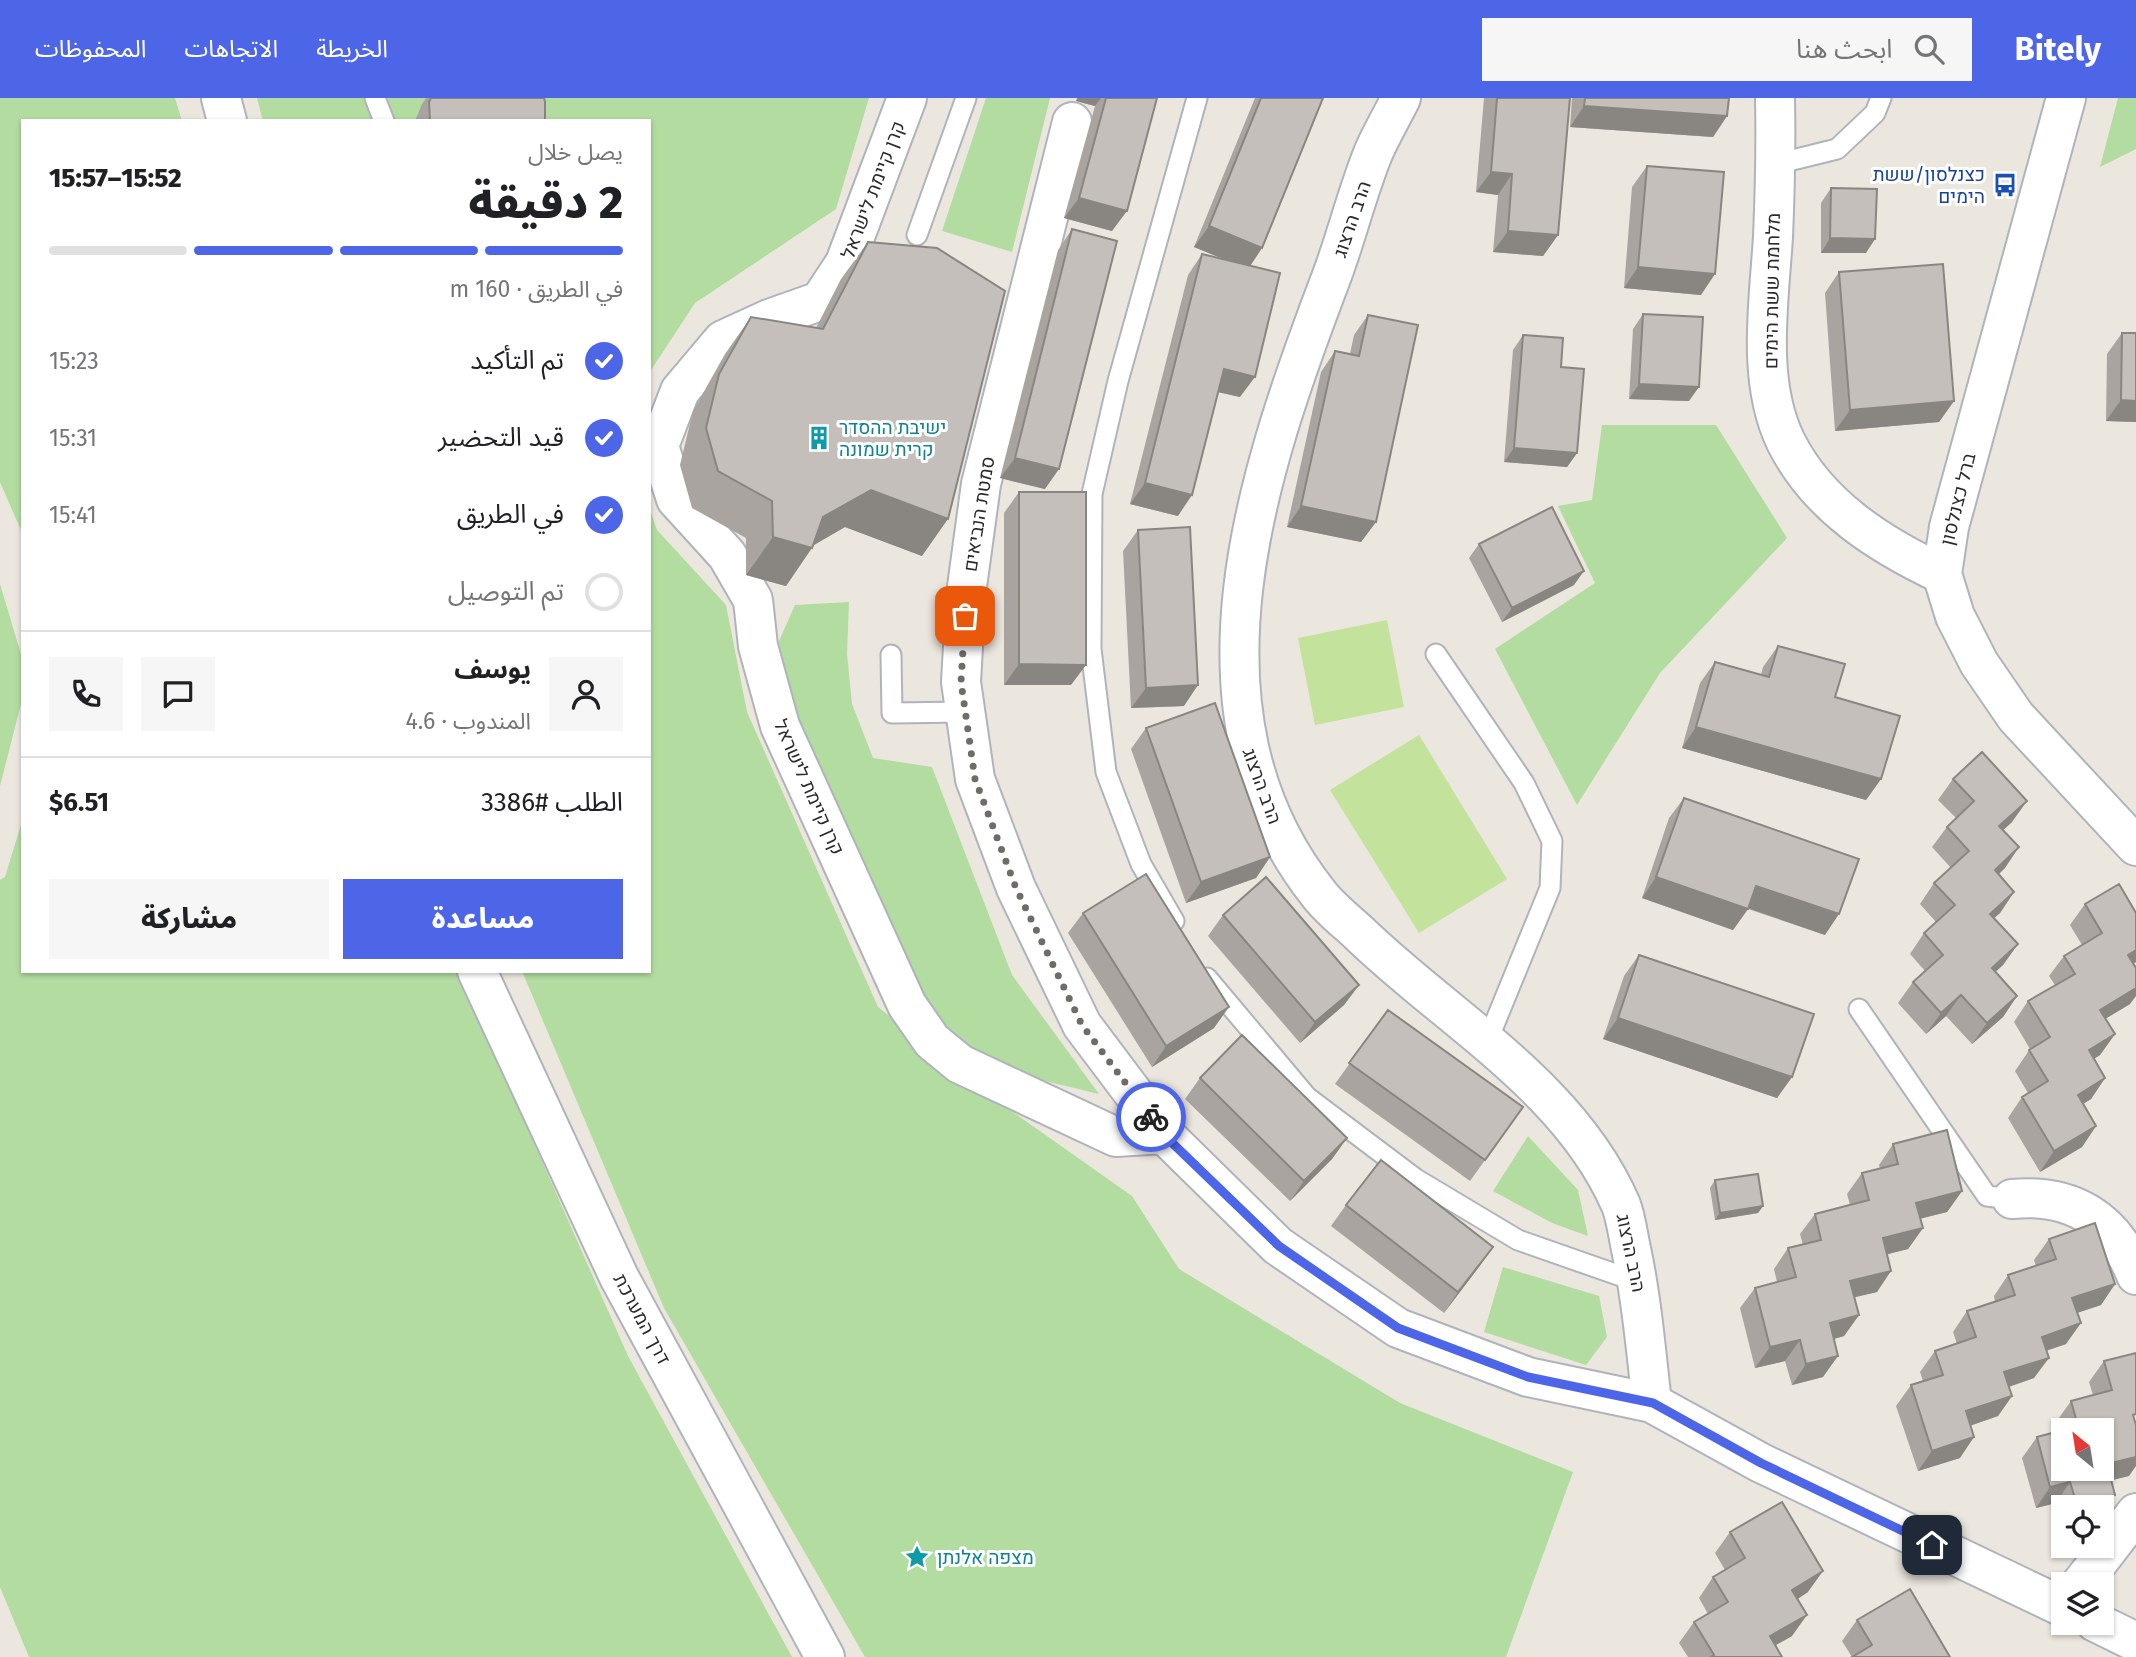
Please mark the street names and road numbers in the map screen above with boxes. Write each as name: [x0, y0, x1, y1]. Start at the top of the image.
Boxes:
street label: קרן קיימת לישראל: [836, 118, 910, 262]
street label: הרב הרצוג: [1328, 178, 1376, 260]
street label: מלחמת ששת הימים: [1759, 213, 1785, 369]
street label: ברל כצנלסון: [1935, 450, 1981, 548]
street label: סמטת הנביאים: [959, 455, 999, 573]
street label: קרן קיימת לישראל: [769, 716, 849, 858]
street label: הרב הרצוג: [1238, 745, 1286, 827]
street label: הרב הרצוג: [1611, 1212, 1651, 1294]
street label: דרך המערכת: [609, 1270, 676, 1368]

